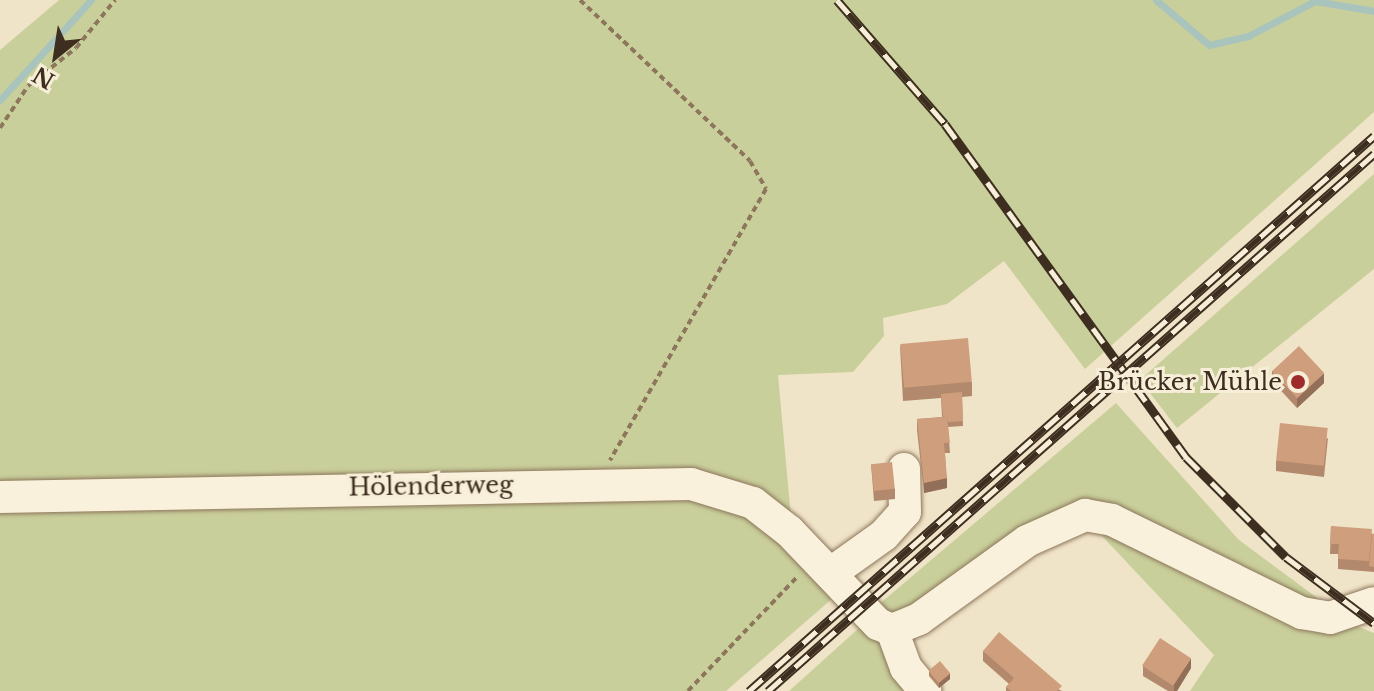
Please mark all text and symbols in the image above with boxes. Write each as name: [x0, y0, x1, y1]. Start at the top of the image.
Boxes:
north arrow: [16, 16, 96, 96]
text: N: [28, 60, 59, 94]
place label: Brücker Mühle: [1097, 368, 1282, 396]
marker: Brücker Mühle: [1289, 373, 1307, 391]
street label: Hölenderweg: [348, 470, 514, 502]

